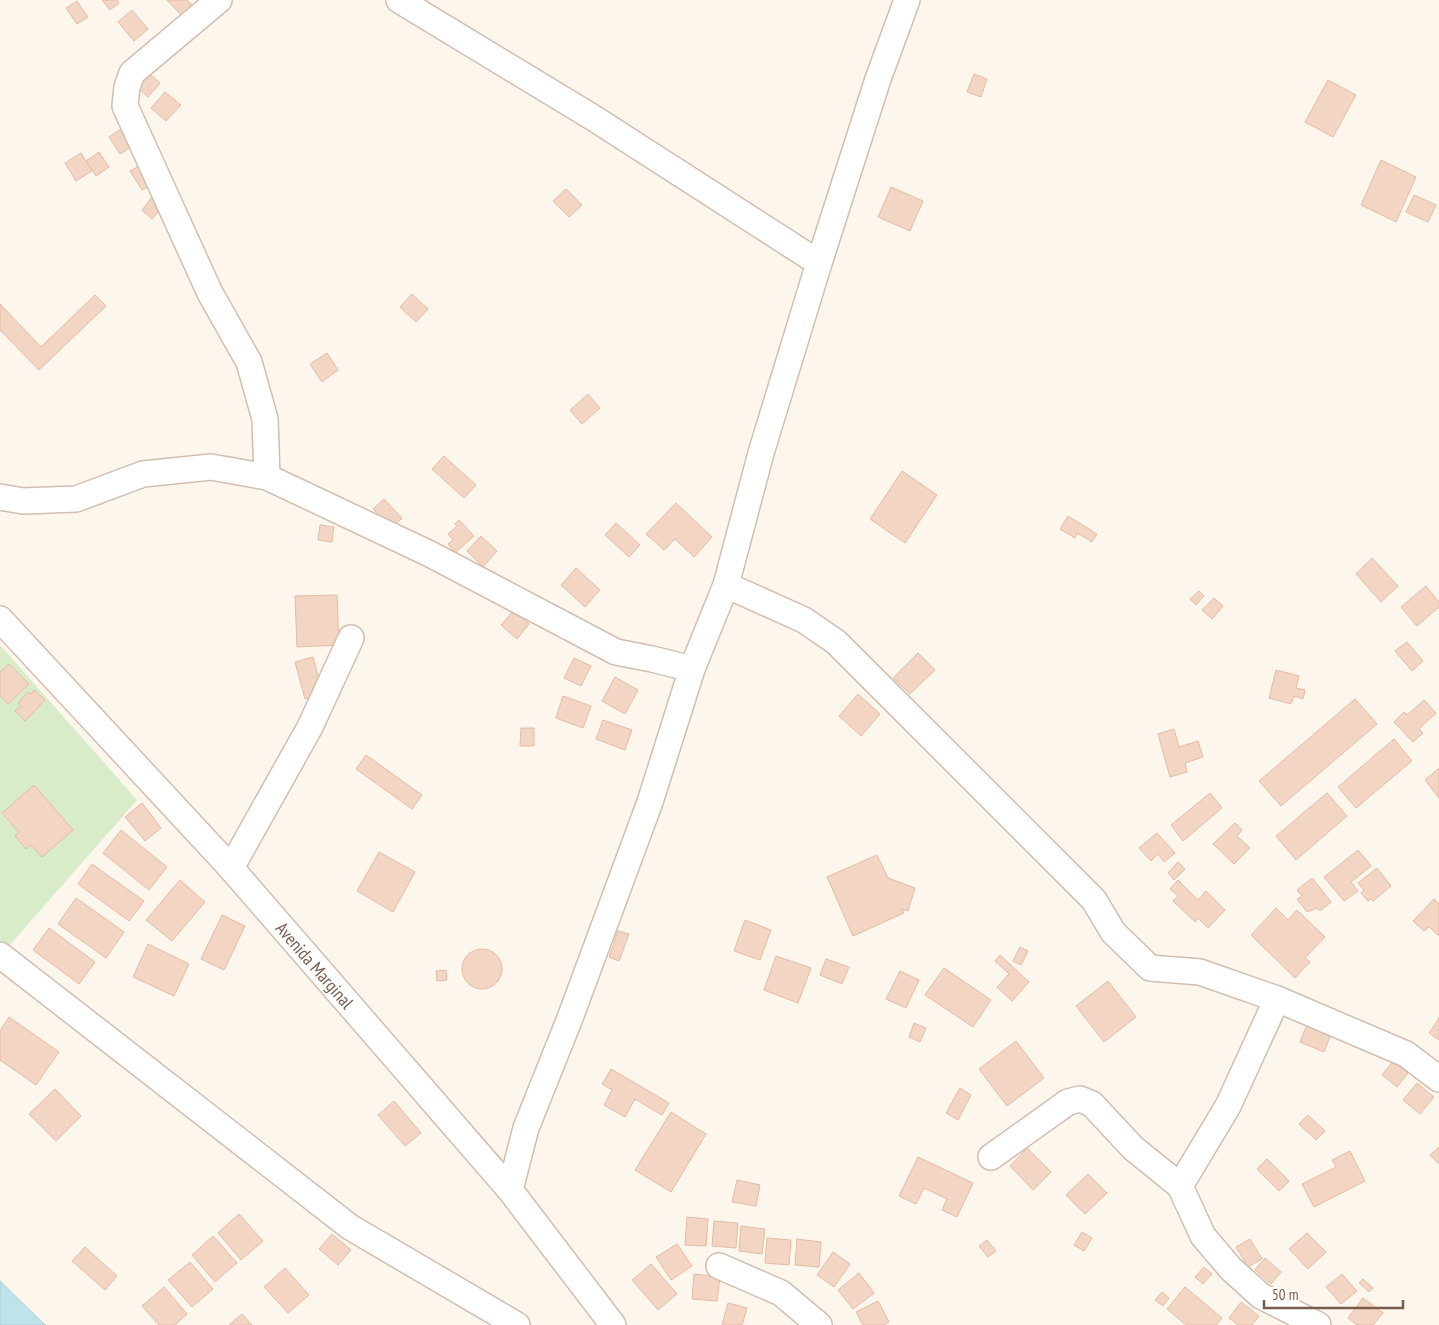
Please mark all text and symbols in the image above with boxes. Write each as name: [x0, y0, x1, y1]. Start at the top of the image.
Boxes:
street label: Avenida Marginal: [271, 917, 360, 1014]
scale bar: [1264, 1278, 1403, 1310]
text: 50 m: [1272, 1285, 1298, 1304]

